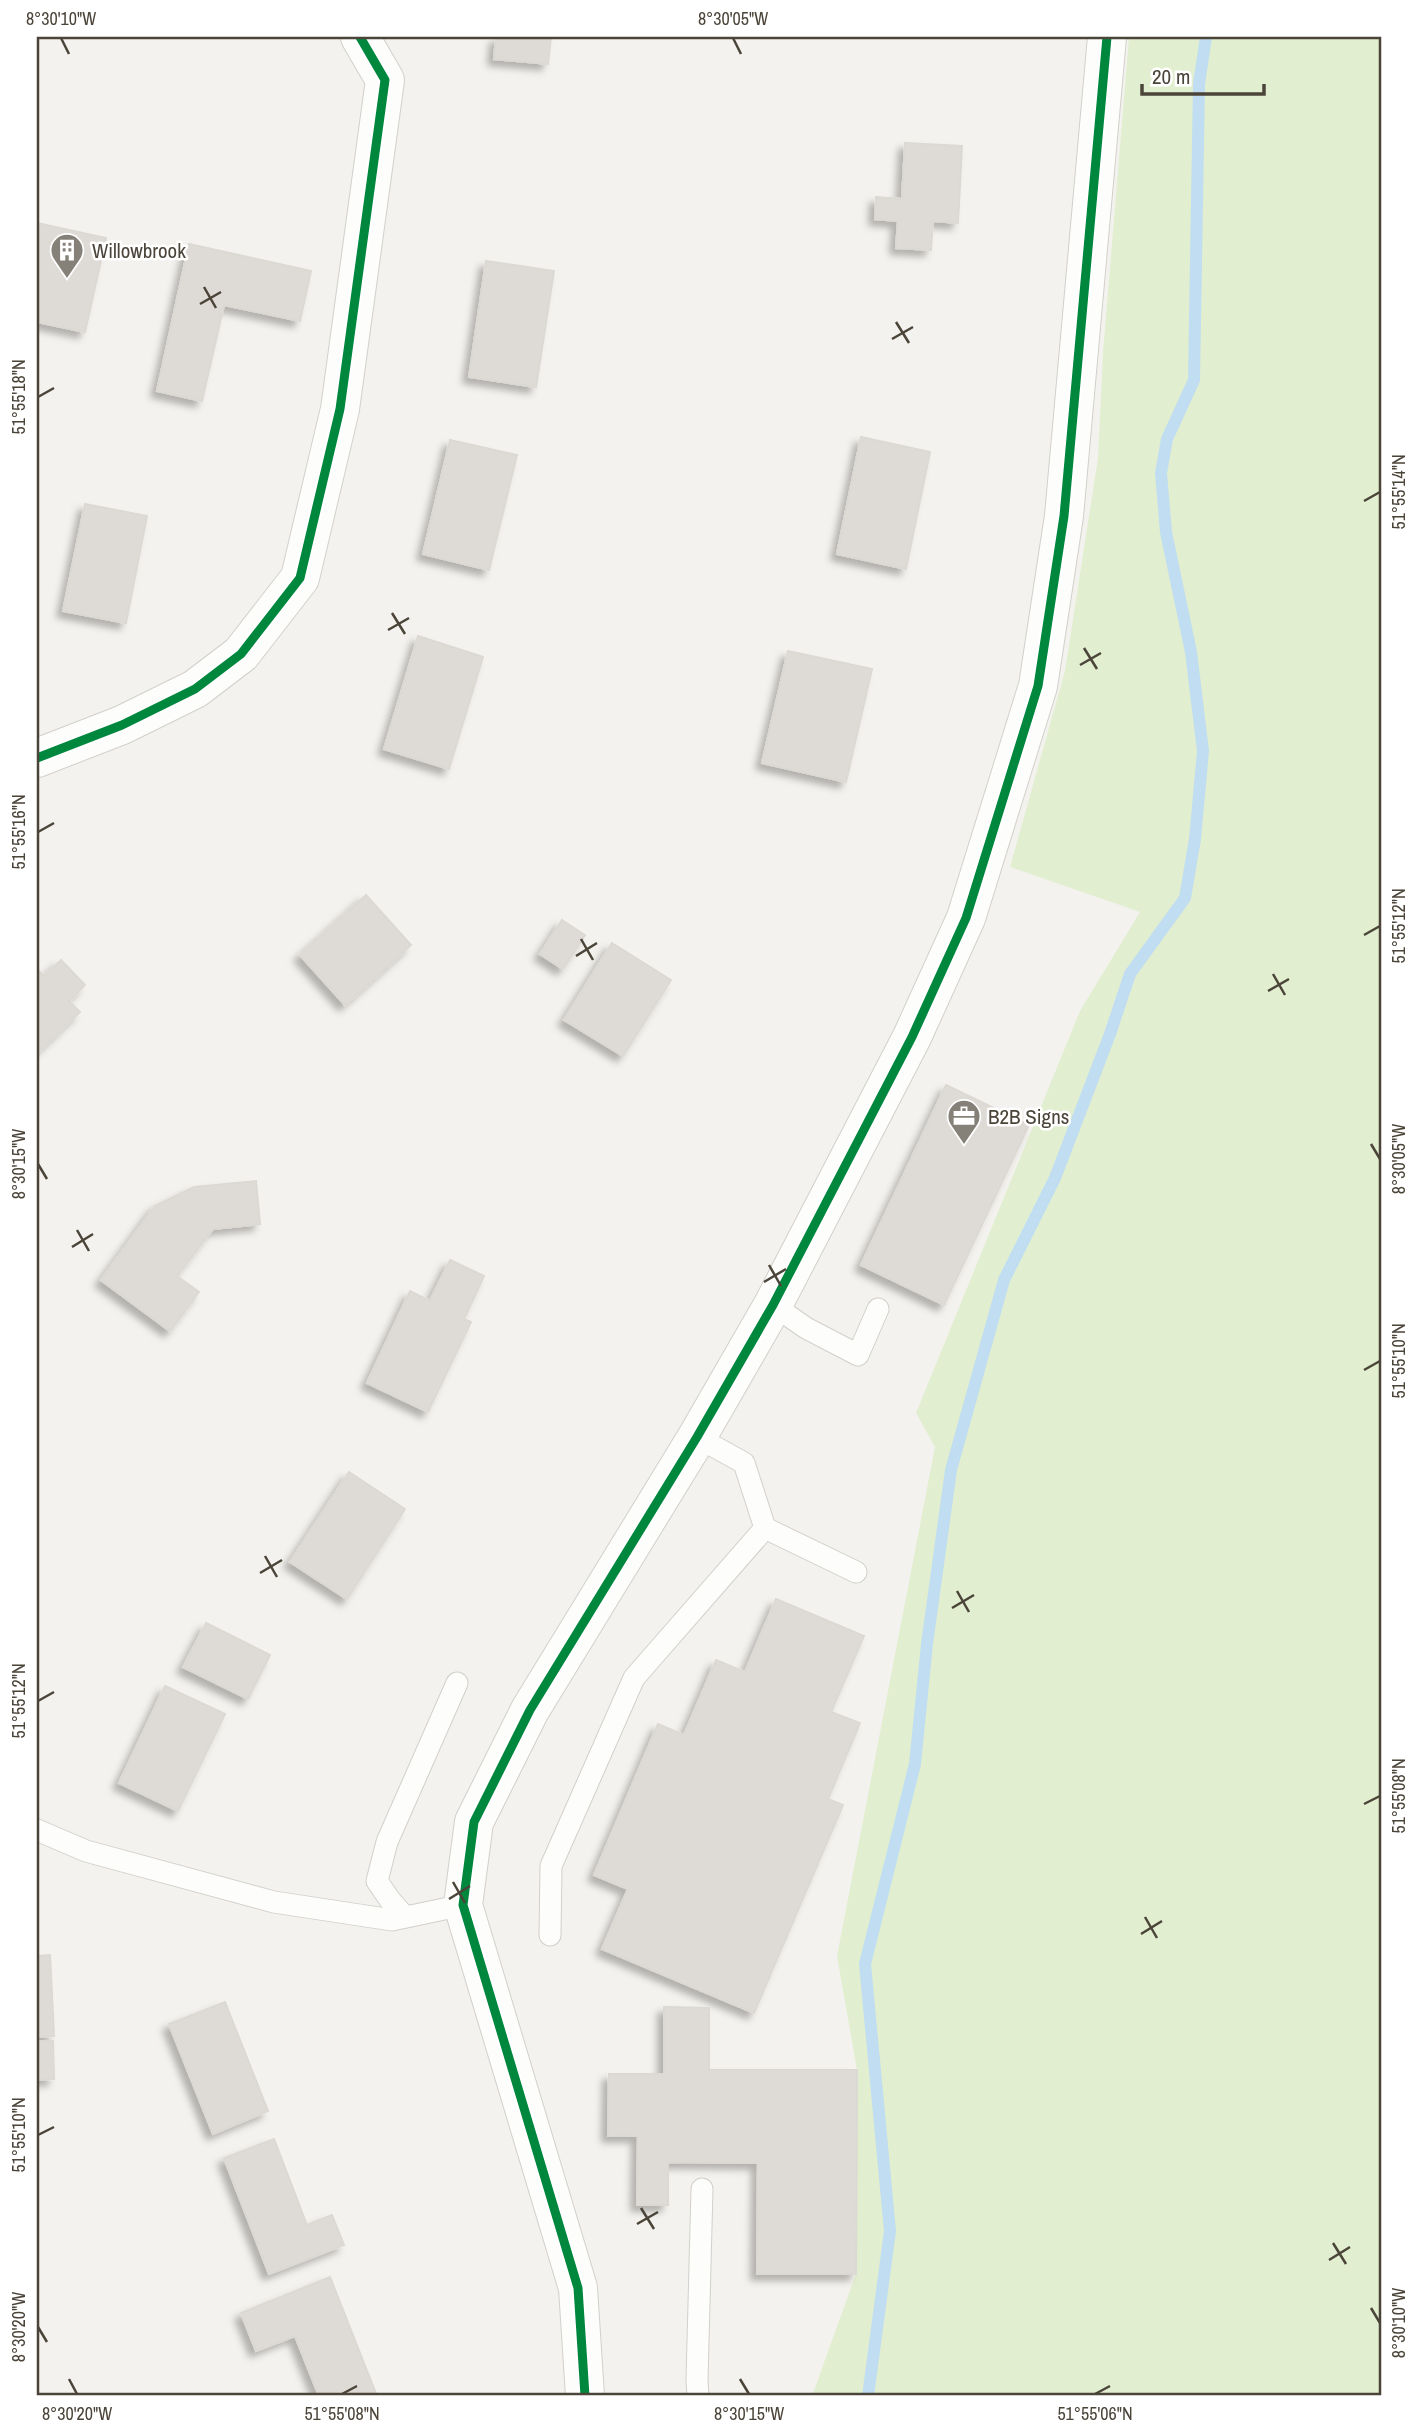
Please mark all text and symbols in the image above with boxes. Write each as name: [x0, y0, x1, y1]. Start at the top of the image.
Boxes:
text: 8°30'10"W: [26, 6, 96, 31]
text: 8°30'05"W: [698, 6, 768, 31]
scale bar: [1142, 52, 1264, 96]
text: 20 m: [1152, 62, 1190, 91]
building icon: Willowbrook: [48, 231, 86, 280]
place label: Willowbrook: [92, 236, 186, 265]
text: 51°55'18"N: [6, 359, 31, 435]
text: 51°55'14"N: [1386, 454, 1411, 530]
text: 51°55'16"N: [6, 794, 31, 870]
text: 51°55'12"N: [1386, 888, 1411, 964]
office icon: B2B Signs: [945, 1097, 983, 1146]
place label: B2B Signs: [988, 1102, 1069, 1131]
text: 8°30'05"W: [1386, 1124, 1411, 1194]
text: 8°30'15"W: [6, 1129, 31, 1199]
text: 51°55'10"N: [1386, 1323, 1411, 1399]
text: 51°55'12"N: [6, 1663, 31, 1739]
text: 51°55'08"N: [1386, 1758, 1411, 1834]
text: 51°55'10"N: [6, 2097, 31, 2173]
text: 8°30'10"W: [1386, 2288, 1411, 2358]
text: 8°30'20"W: [6, 2292, 31, 2362]
text: 8°30'20"W: [42, 2401, 112, 2426]
text: 51°55'08"N: [304, 2401, 380, 2426]
text: 8°30'15"W: [714, 2401, 784, 2426]
text: 51°55'06"N: [1057, 2401, 1133, 2426]

